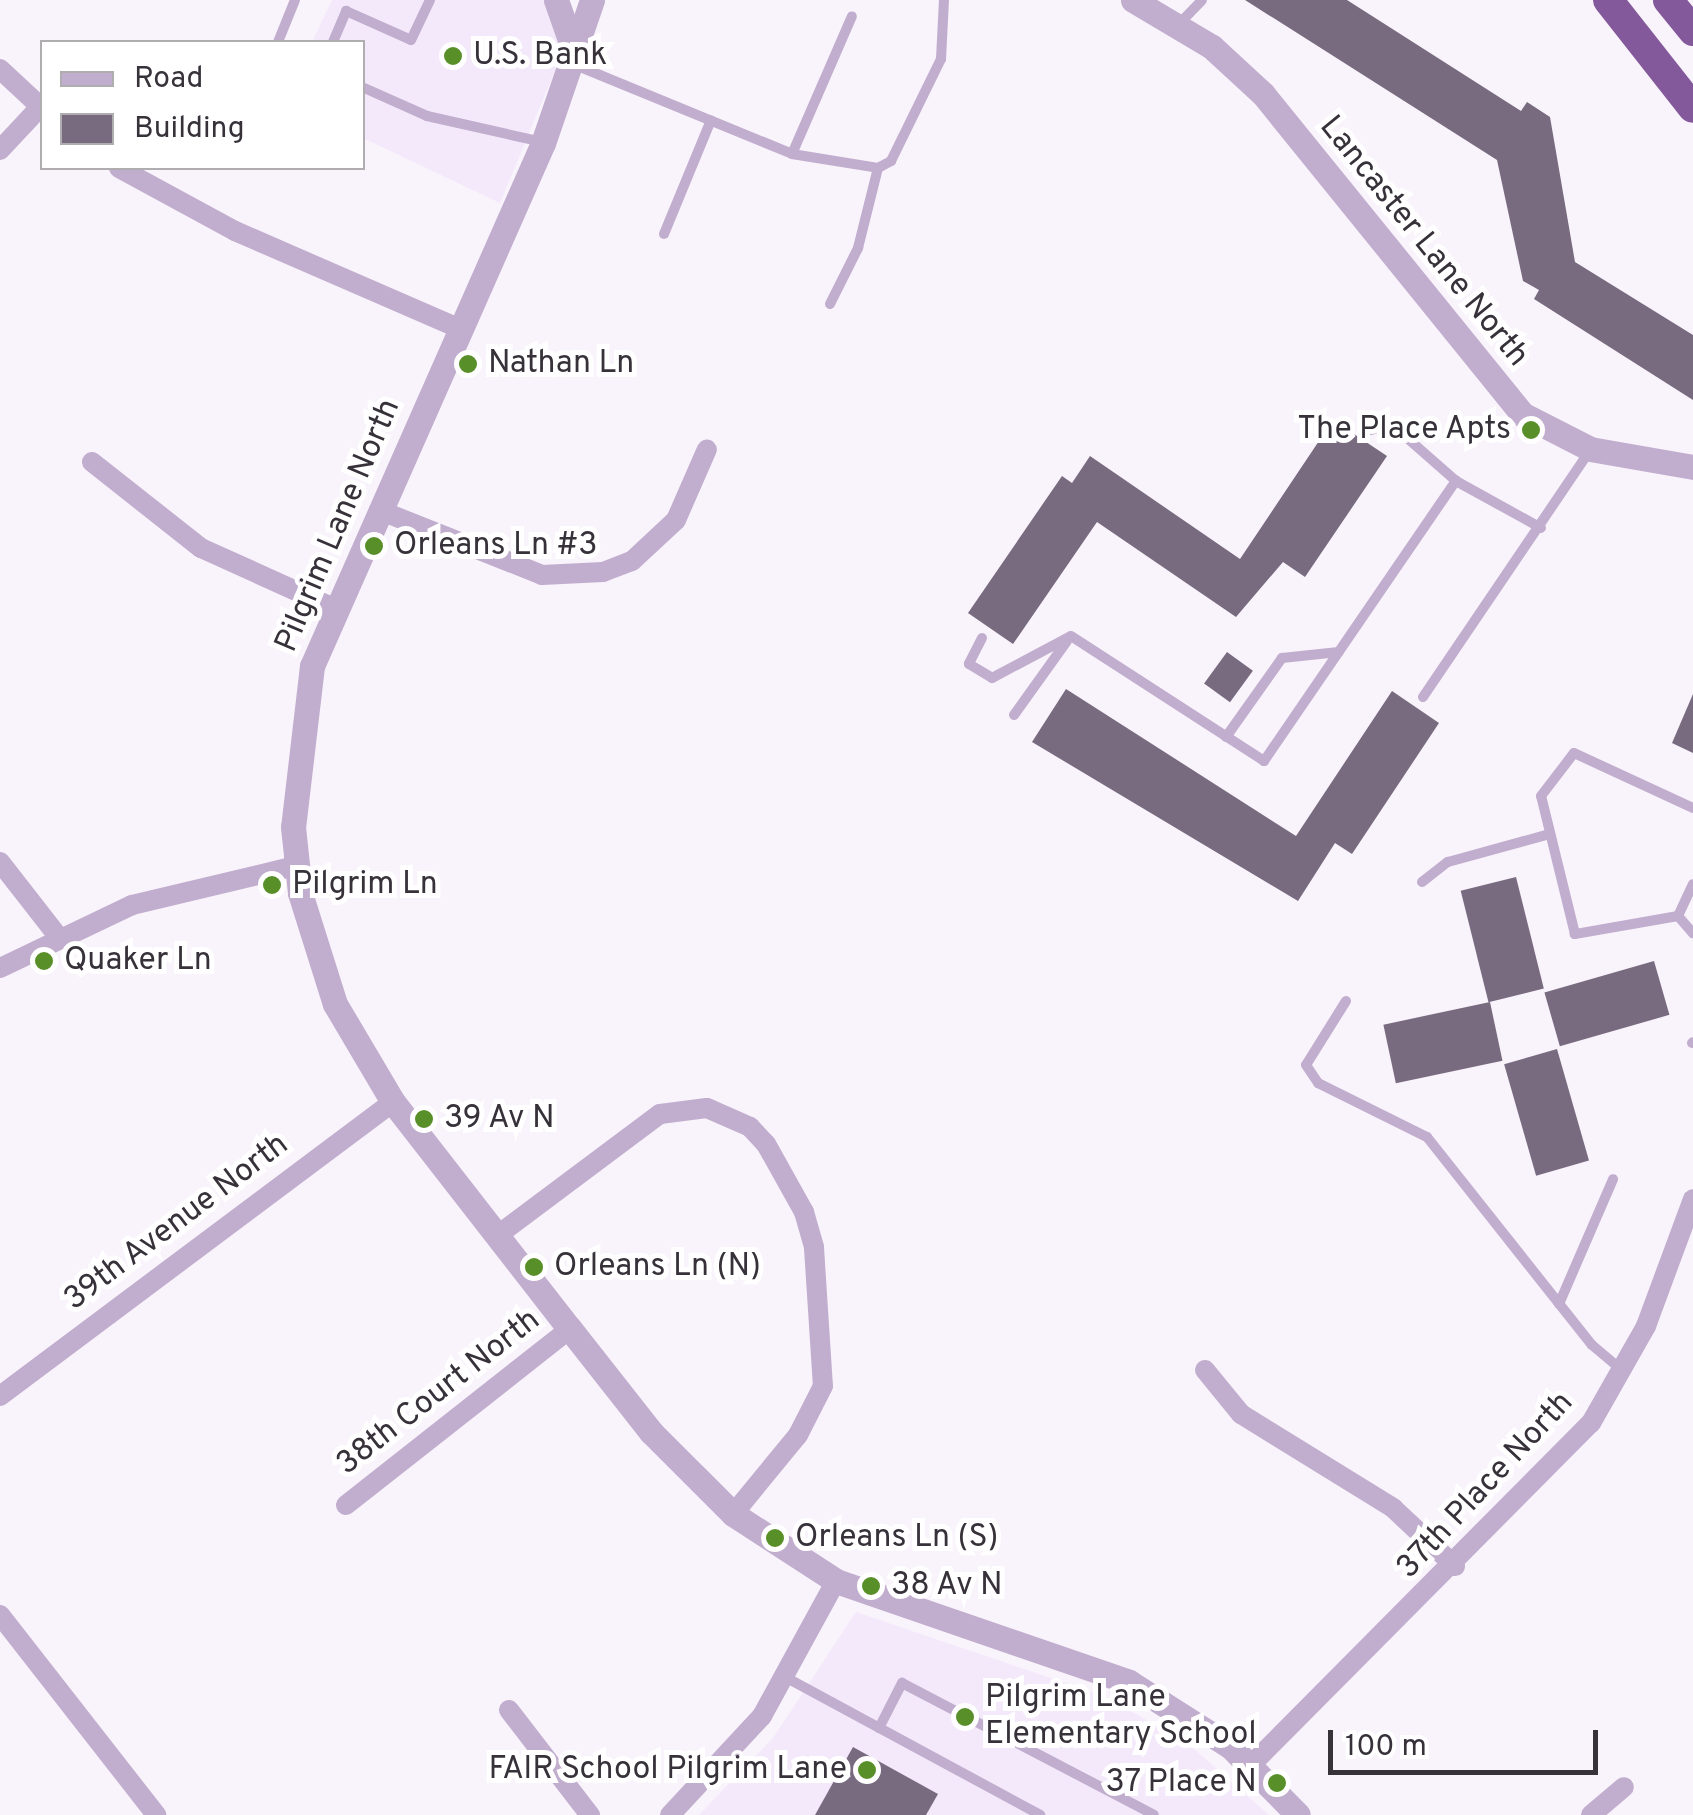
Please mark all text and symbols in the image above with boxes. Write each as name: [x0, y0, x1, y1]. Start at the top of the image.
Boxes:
place label: U.S. Bank: [473, 37, 607, 75]
legend: [40, 40, 365, 170]
marker: U.S. Bank: [442, 45, 464, 67]
text: Road: [134, 61, 203, 98]
street label: Lancaster Lane North: [1310, 109, 1536, 375]
text: Building: [134, 111, 245, 148]
place label: Nathan Ln: [488, 345, 634, 383]
marker: Nathan Ln: [457, 353, 479, 375]
street label: Pilgrim Lane North: [268, 394, 410, 658]
place label: The Place Apts: [1296, 411, 1511, 449]
marker: The Place Apts: [1520, 419, 1542, 441]
place label: Orleans Ln #3: [394, 527, 598, 565]
marker: Orleans Ln #3: [363, 535, 385, 557]
place label: Pilgrim Ln: [292, 866, 438, 904]
marker: Pilgrim Ln: [261, 874, 283, 896]
place label: Quaker Ln: [64, 942, 212, 980]
marker: Quaker Ln: [33, 950, 55, 972]
place label: 39 Av N: [444, 1100, 556, 1138]
marker: 39 Av N: [413, 1108, 435, 1130]
street label: 39th Avenue North: [57, 1126, 297, 1320]
place label: Orleans Ln (N): [554, 1248, 761, 1286]
marker: Orleans Ln (N): [523, 1256, 545, 1278]
street label: 38th Court North: [330, 1302, 548, 1484]
street label: 37th Place North: [1390, 1385, 1582, 1587]
place label: Orleans Ln (S): [795, 1519, 999, 1557]
marker: Orleans Ln (S): [764, 1527, 786, 1549]
place label: 38 Av N: [891, 1567, 1004, 1605]
marker: 38 Av N: [860, 1575, 882, 1597]
place label: Pilgrim Lane Elementary School: [985, 1680, 1257, 1755]
marker: Pilgrim Lane Elementary School: [954, 1706, 976, 1728]
scale bar: [1333, 1710, 1603, 1772]
text: 100 m: [1345, 1729, 1427, 1766]
place label: FAIR School Pilgrim Lane: [489, 1751, 847, 1789]
marker: FAIR School Pilgrim Lane: [856, 1759, 878, 1781]
place label: 37 Place N: [1104, 1764, 1257, 1802]
marker: 37 Place N: [1266, 1772, 1288, 1794]

